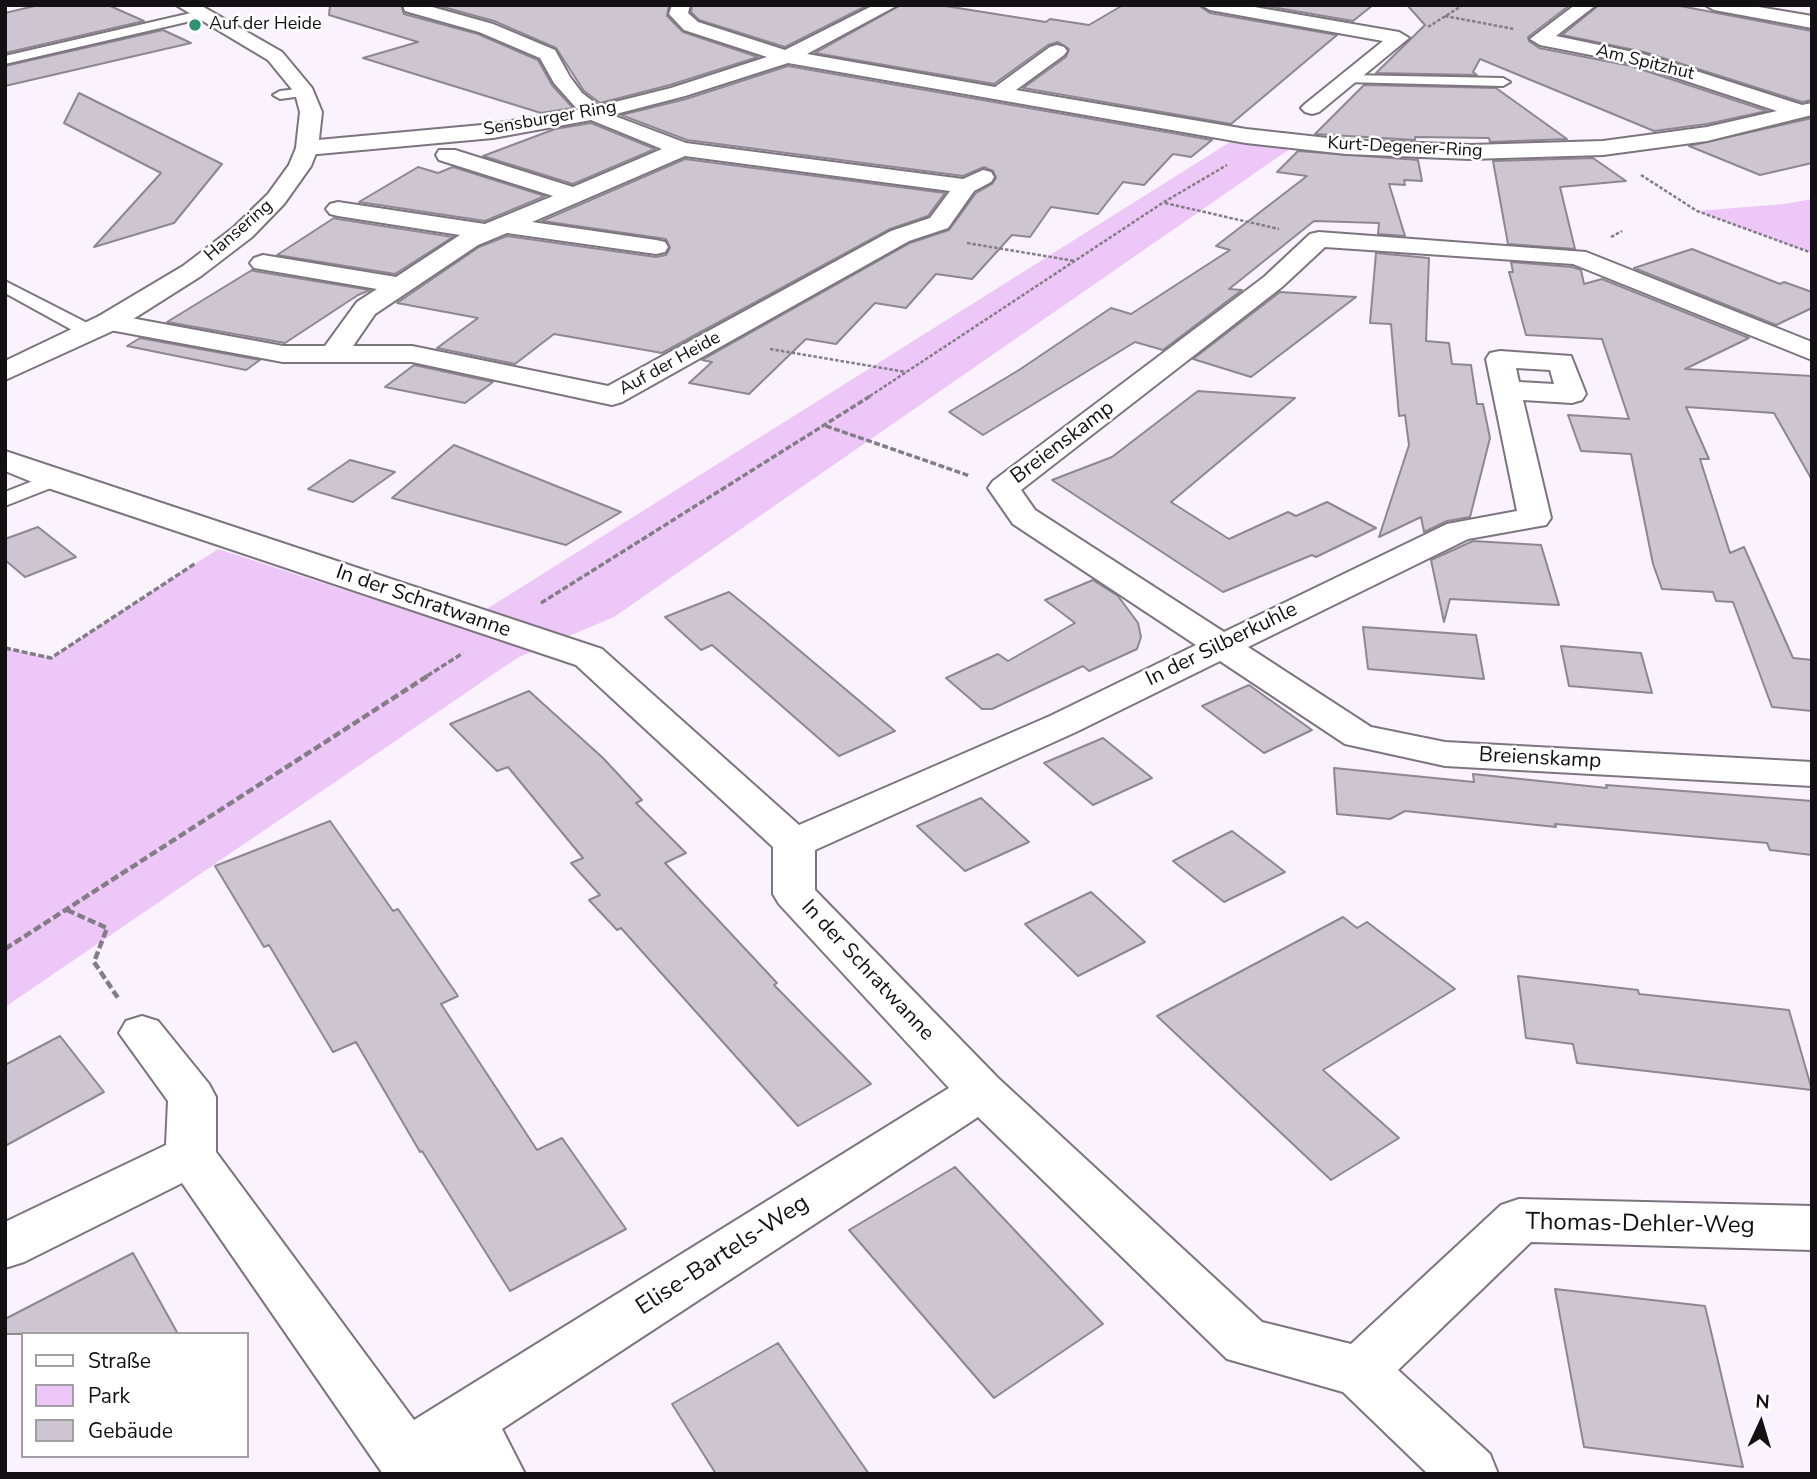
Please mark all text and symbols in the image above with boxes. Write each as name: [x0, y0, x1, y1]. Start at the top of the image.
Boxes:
place label: Auf der Heide: [209, 14, 321, 36]
marker: Auf der Heide: [187, 17, 203, 33]
street label: Am Spitzhut: [1594, 40, 1696, 86]
street label: Sensburger Ring: [482, 97, 618, 141]
street label: Kurt-Degener-Ring: [1327, 133, 1483, 163]
street label: Hansering: [201, 196, 277, 266]
street label: Auf der Heide: [616, 327, 724, 401]
street label: Breienskamp: [1006, 396, 1120, 490]
street label: In der Schratwanne: [332, 560, 514, 644]
street label: In der Silberkuhle: [1142, 597, 1302, 693]
street label: Breienskamp: [1478, 743, 1602, 775]
street label: In der Schratwanne: [795, 895, 939, 1047]
street label: Elise-Bartels-Weg: [631, 1189, 815, 1323]
street label: Thomas-Dehler-Weg: [1525, 1209, 1755, 1241]
legend: [21, 1332, 248, 1458]
text: Straße: [88, 1347, 151, 1375]
text: Park: [88, 1382, 130, 1410]
north arrow: [1726, 1388, 1796, 1458]
text: N: [1754, 1389, 1770, 1416]
text: Gebäude: [88, 1417, 173, 1445]

